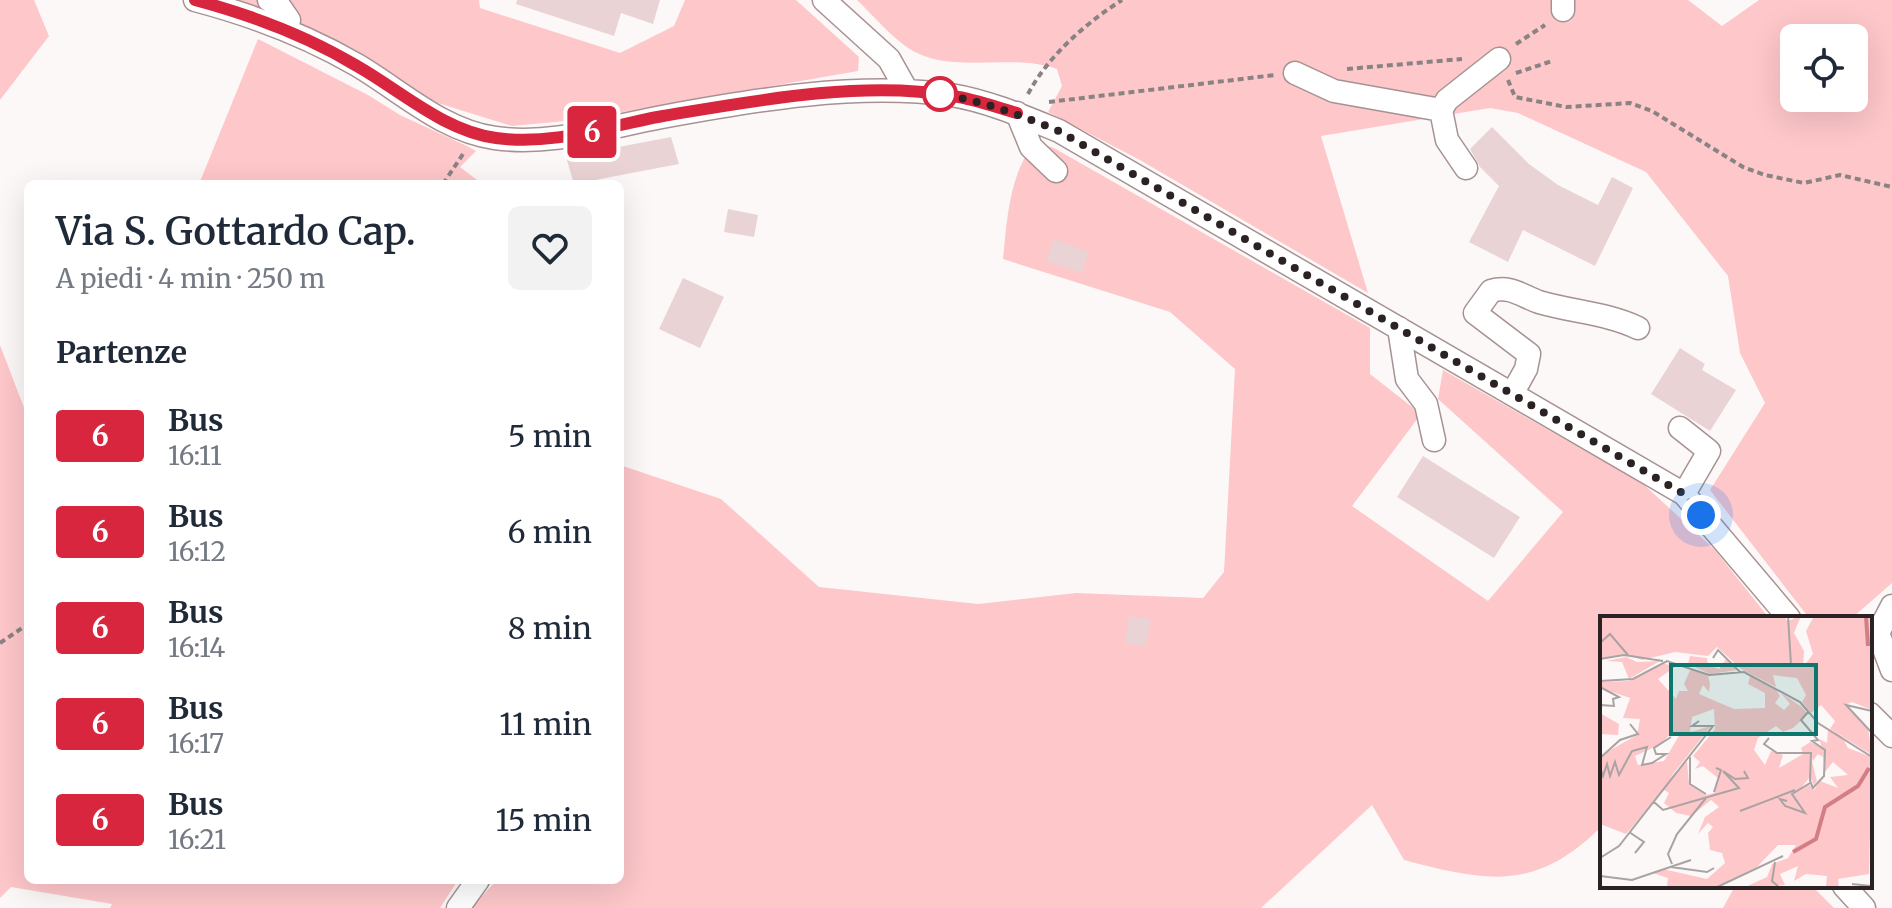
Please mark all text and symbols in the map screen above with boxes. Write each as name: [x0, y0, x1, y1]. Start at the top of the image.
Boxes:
map controls: [1780, 24, 1868, 112]
button: locate: [1780, 24, 1868, 112]
unlabelled marker: [923, 77, 957, 111]
line badge: 6: [566, 106, 618, 158]
text: 6: [583, 114, 601, 150]
button: heart: [508, 206, 592, 290]
text: Via S. Gottardo Cap.: [56, 208, 416, 255]
text: A piedi · 4 min · 250 m: [56, 262, 325, 295]
text: Partenze: [56, 333, 187, 371]
text: Bus: [168, 401, 224, 439]
text: 5 min: [508, 417, 592, 455]
text: 6: [91, 418, 109, 454]
text: 16:11: [168, 439, 222, 472]
your location: [1681, 495, 1721, 535]
text: Bus: [168, 497, 224, 535]
text: 6 min: [507, 513, 592, 551]
text: 6: [91, 514, 109, 550]
text: 16:12: [168, 535, 226, 568]
text: Bus: [168, 593, 224, 631]
text: 8 min: [508, 609, 592, 647]
text: 6: [91, 610, 109, 646]
inset map: [1600, 616, 1872, 888]
text: 16:14: [168, 631, 225, 664]
text: Bus: [168, 689, 224, 727]
text: 11 min: [499, 705, 592, 743]
text: 6: [91, 706, 109, 742]
text: 16:17: [168, 727, 224, 760]
text: Bus: [168, 785, 224, 823]
text: 15 min: [495, 801, 592, 839]
text: 6: [91, 802, 109, 838]
text: 16:21: [168, 823, 226, 856]

